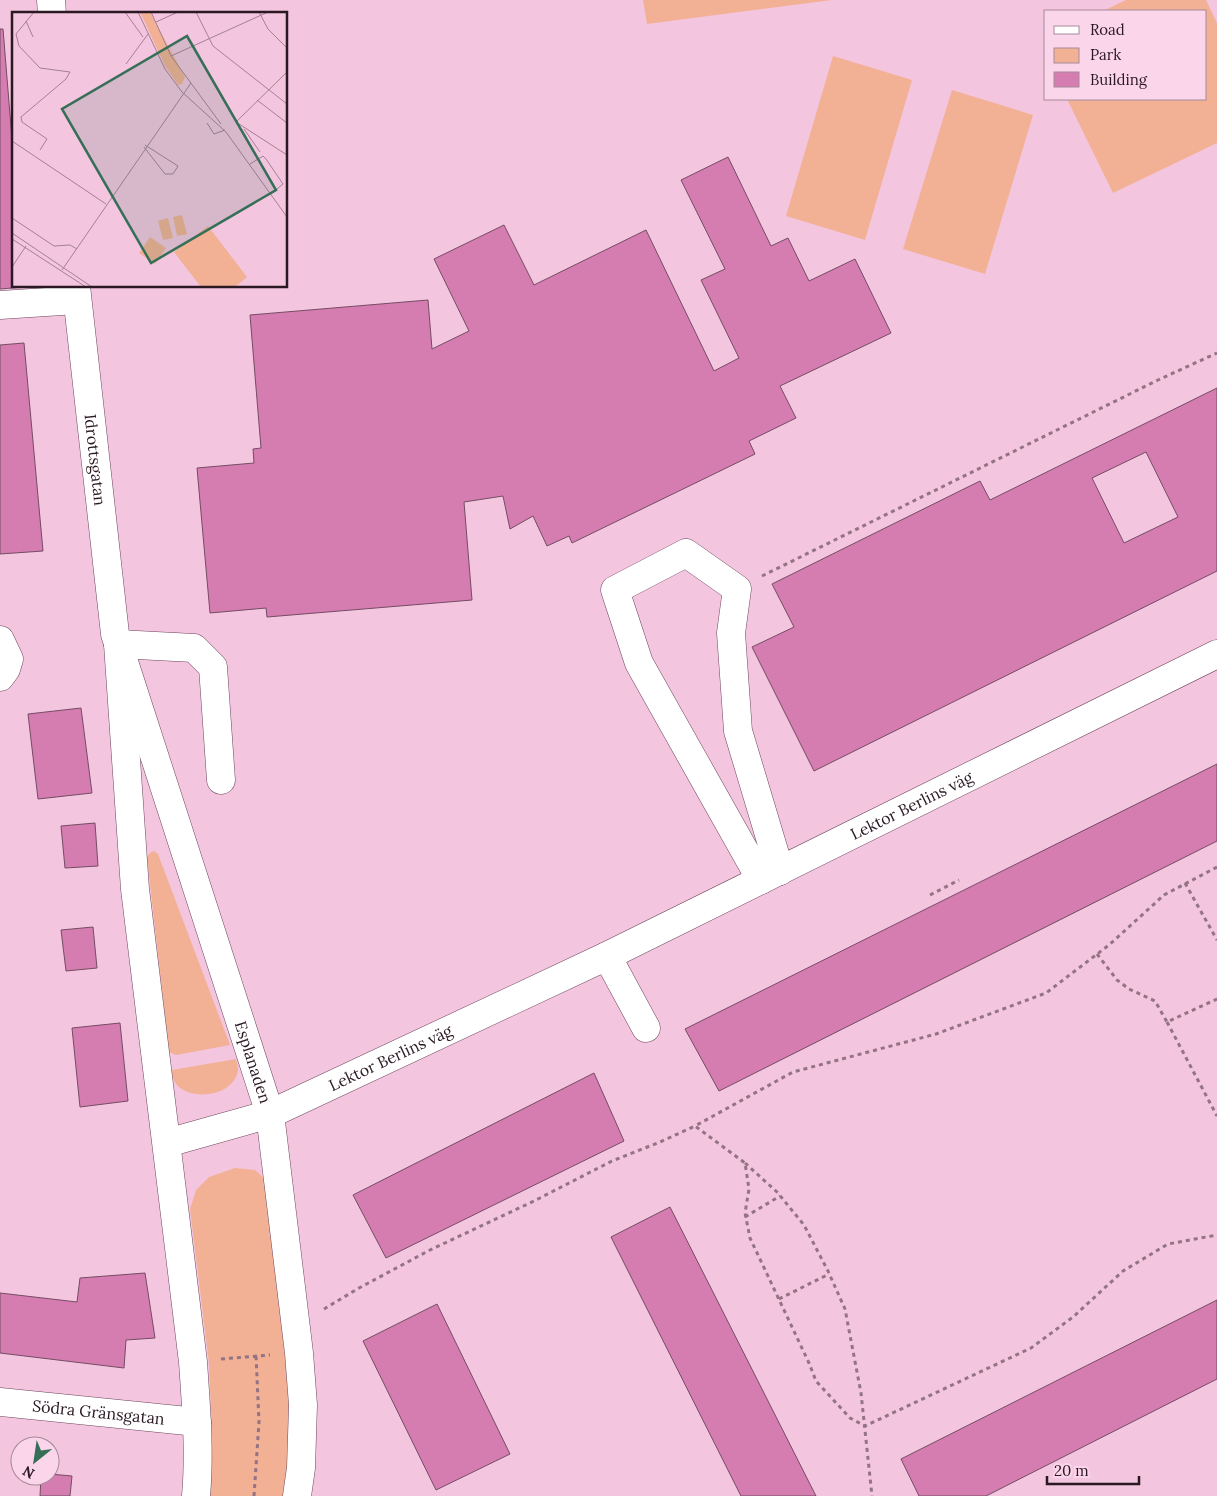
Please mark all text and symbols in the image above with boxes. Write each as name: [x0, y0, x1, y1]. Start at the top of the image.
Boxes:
legend: [1044, 10, 1207, 100]
inset map: [12, 12, 288, 288]
text: Road: [1090, 20, 1125, 39]
text: Park: [1090, 45, 1121, 64]
text: Building: [1090, 70, 1148, 89]
street label: Idrottsgatan: [80, 413, 111, 507]
street label: Lektor Berlins väg: [847, 766, 977, 844]
street label: Esplanaden: [231, 1018, 276, 1106]
street label: Lektor Berlins väg: [325, 1020, 456, 1095]
street label: Södra Gränsgatan: [31, 1395, 166, 1429]
north arrow: [10, 1436, 60, 1486]
scale bar: [1047, 1454, 1140, 1486]
text: 20 m: [1054, 1461, 1089, 1480]
text: N: [19, 1462, 38, 1483]

